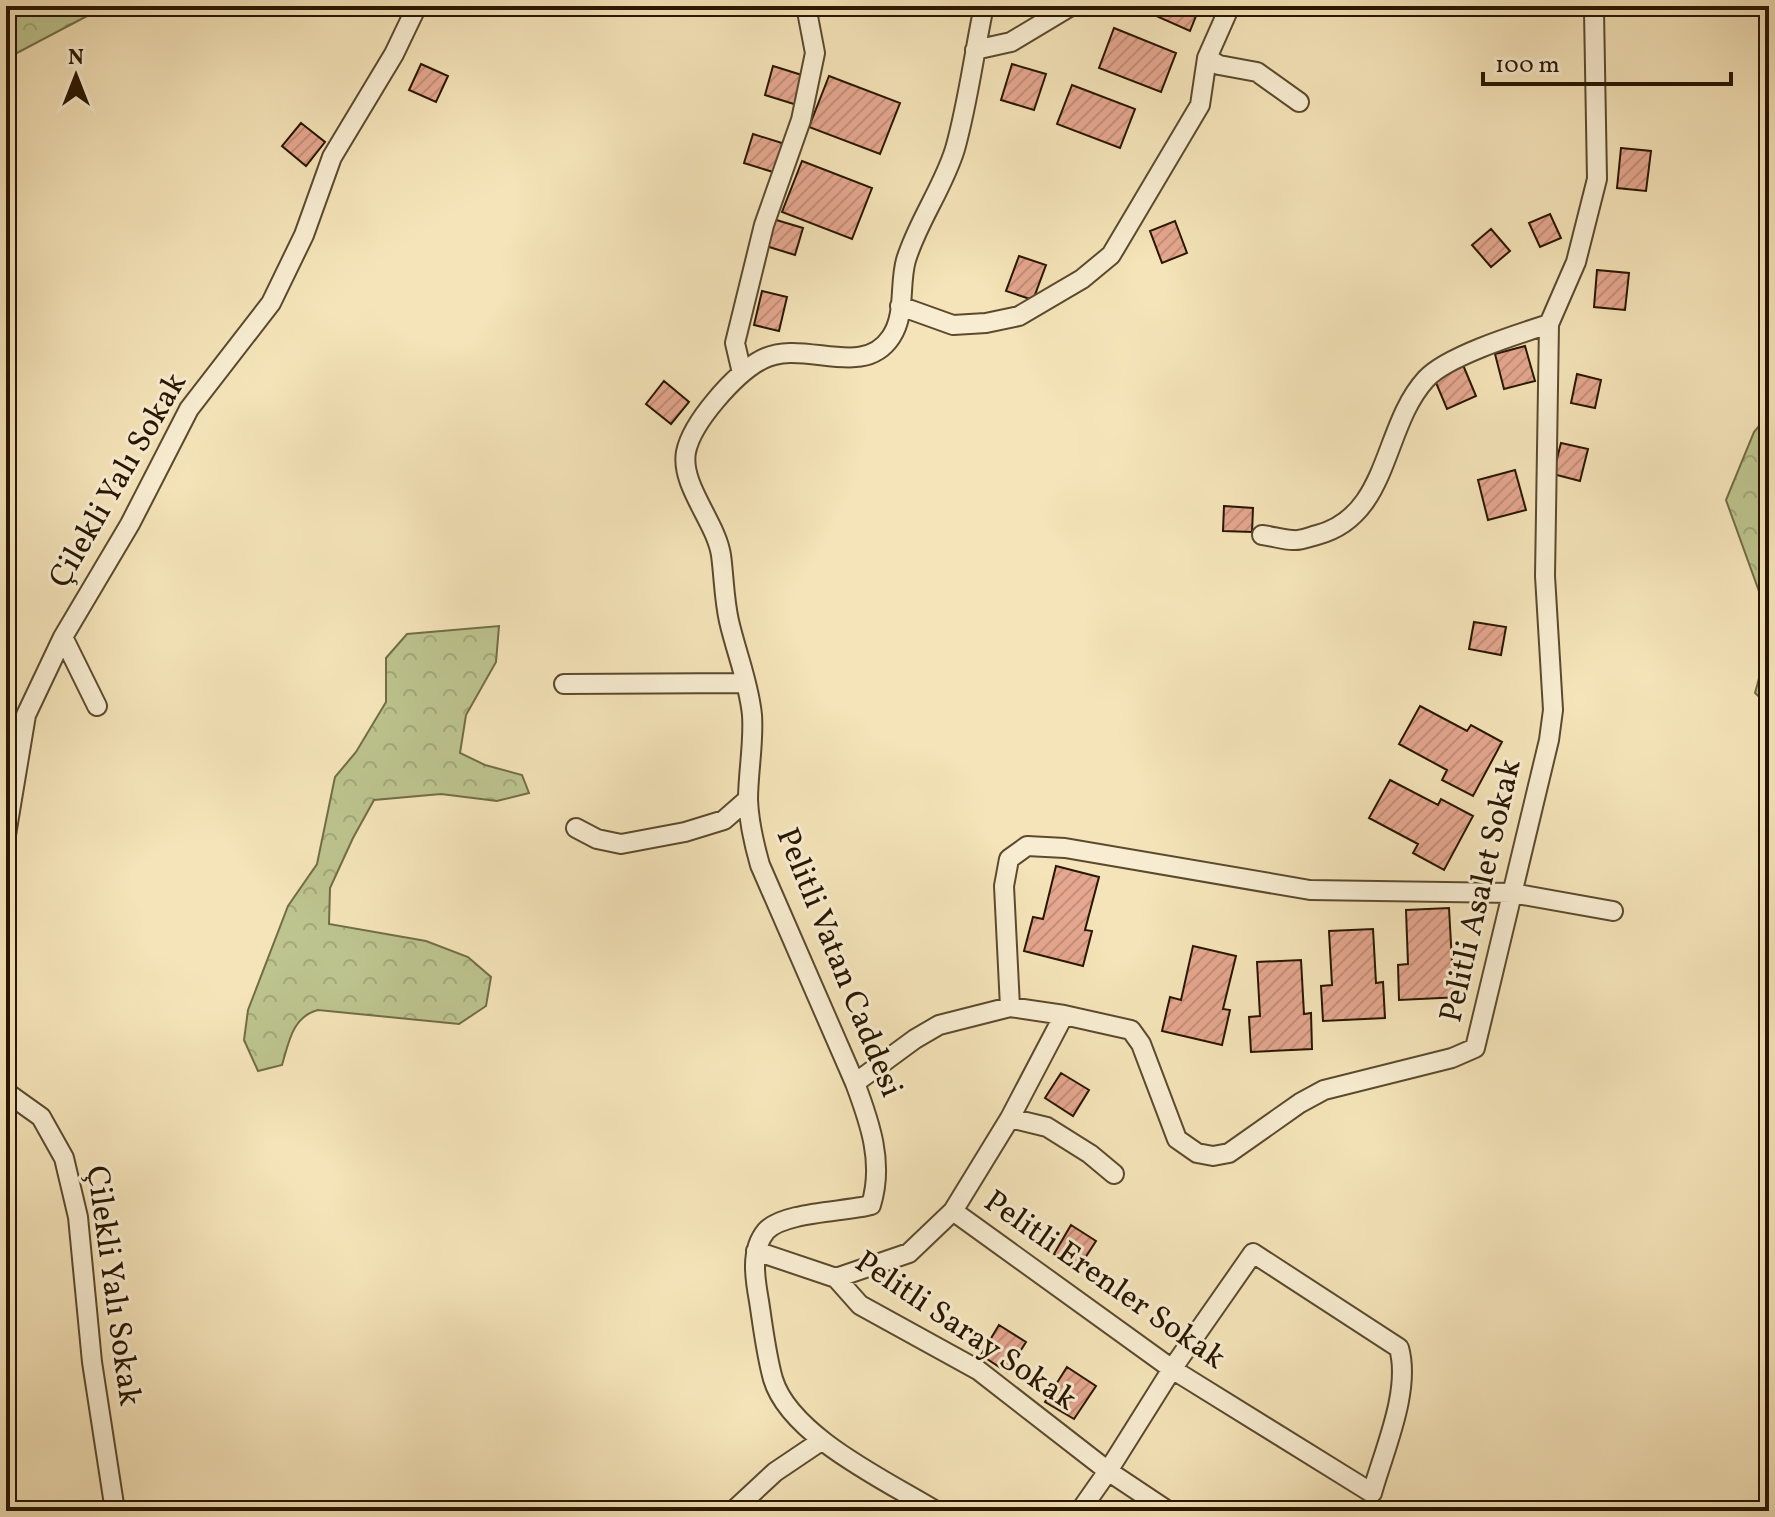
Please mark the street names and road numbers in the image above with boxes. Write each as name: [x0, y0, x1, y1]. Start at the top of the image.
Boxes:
street label: Çilekli Yalı Sokak: [39, 365, 199, 597]
street label: Pelitli Asalet Sokak: [1430, 755, 1534, 1027]
street label: Pelitli Vatan Caddesi: [764, 822, 912, 1104]
street label: Çilekli Yalı Sokak: [73, 1163, 151, 1409]
street label: Pelitli Erenler Sokak: [974, 1181, 1234, 1381]
street label: Pelitli Saray Sokak: [845, 1241, 1085, 1423]

